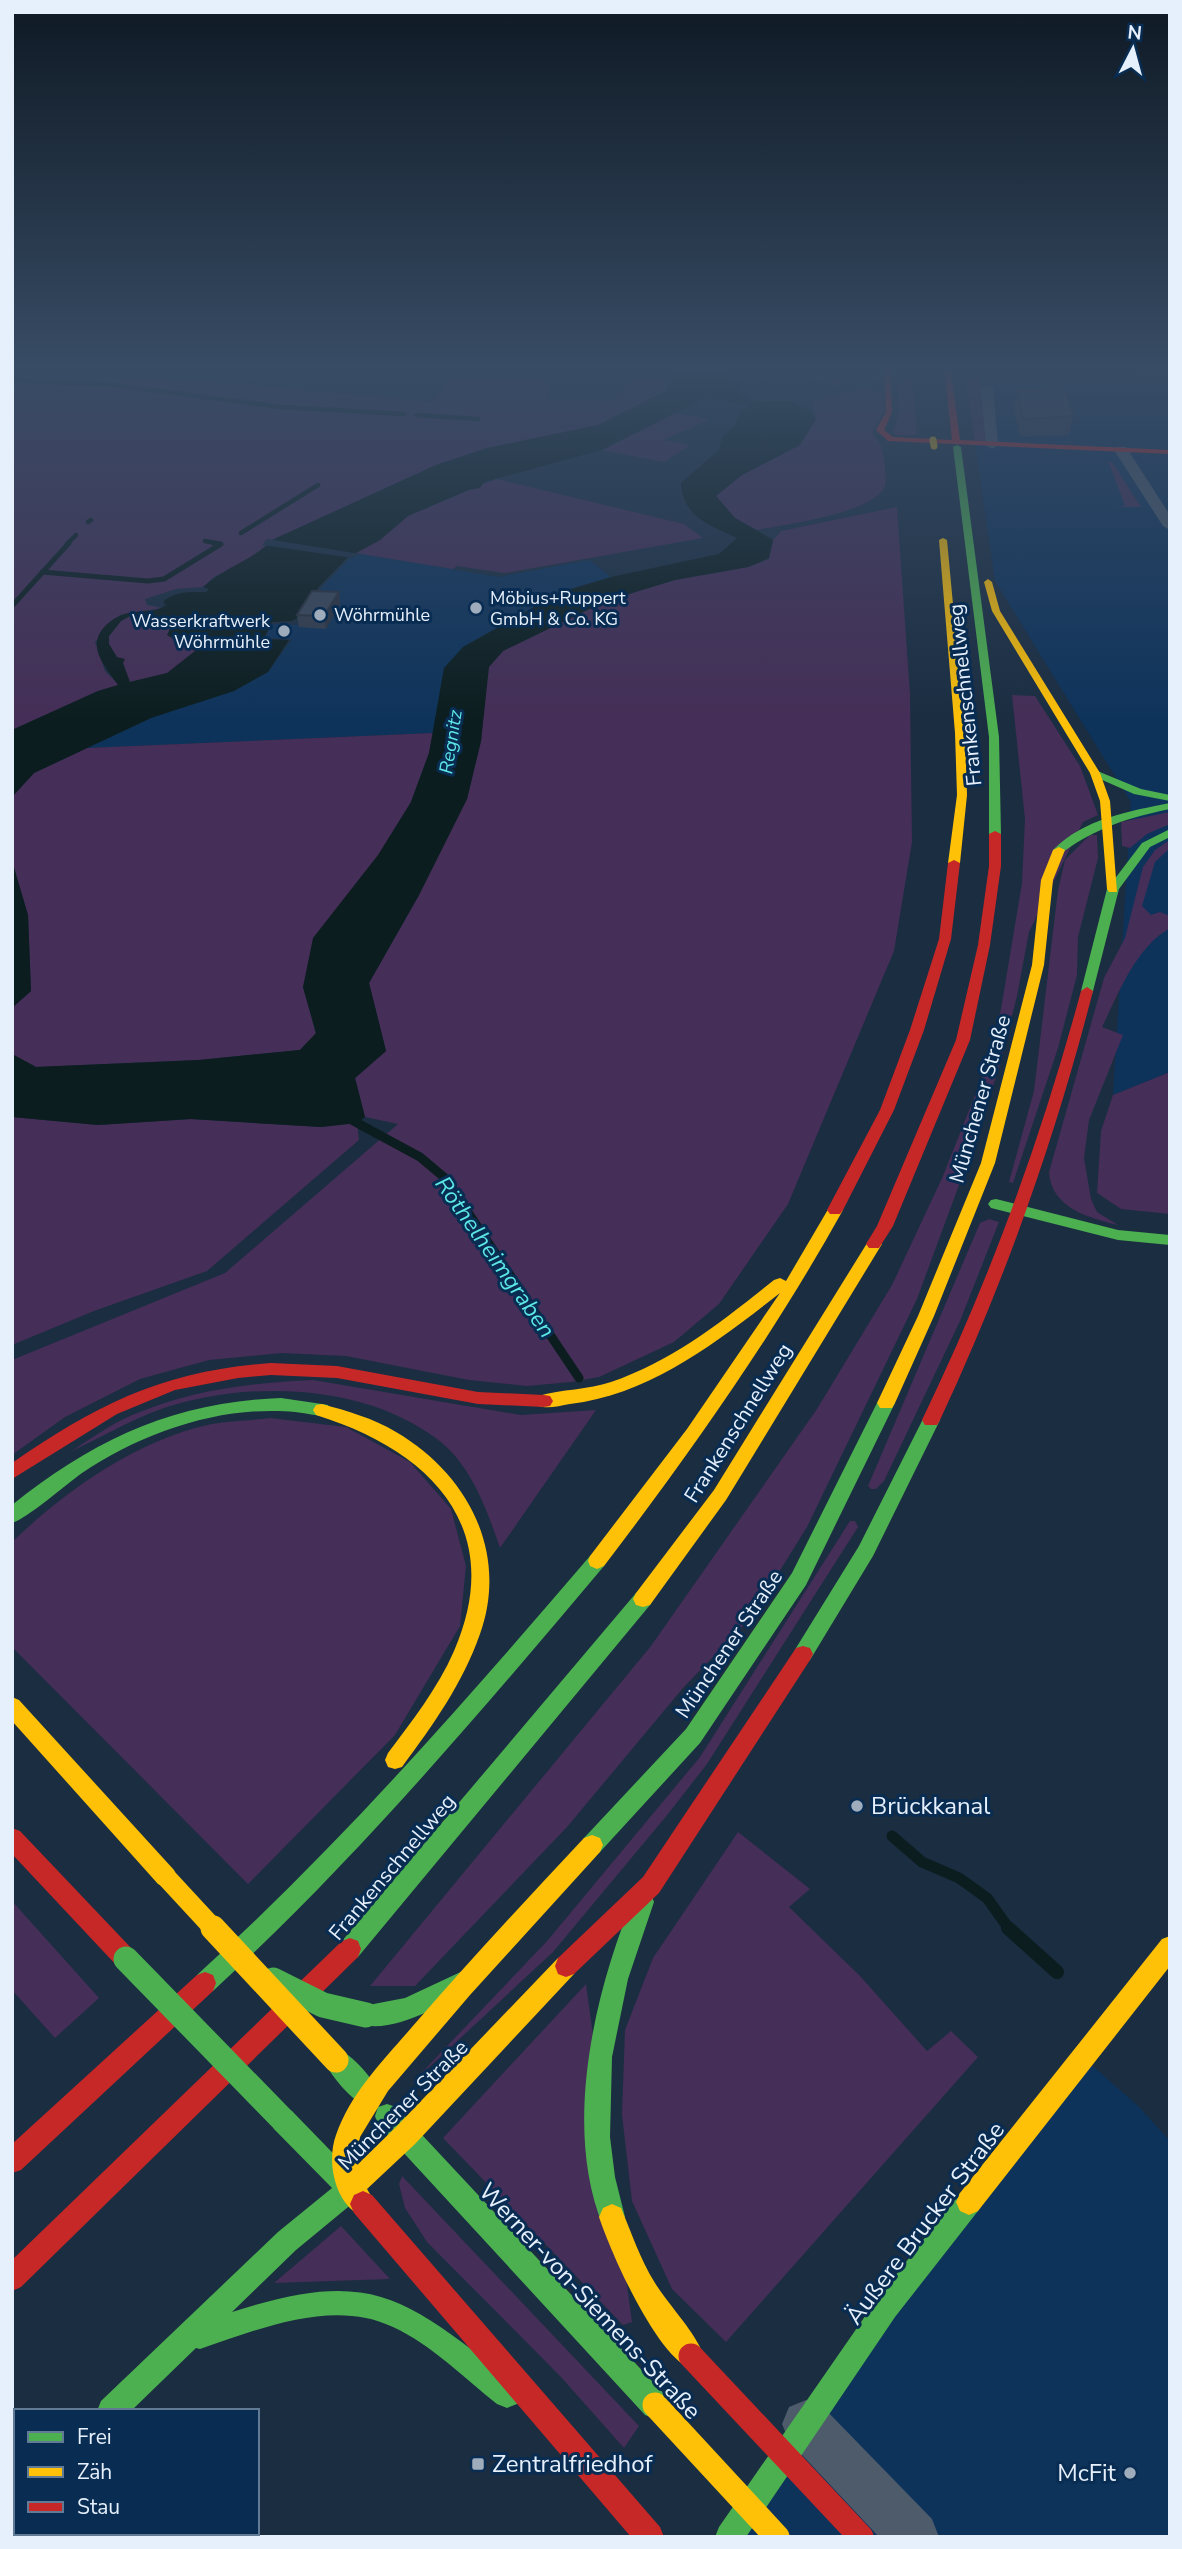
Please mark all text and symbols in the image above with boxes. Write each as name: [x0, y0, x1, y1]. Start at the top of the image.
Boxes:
north arrow: [1098, 14, 1168, 84]
text: N: [1126, 19, 1143, 47]
place label: Möbius+Ruppert GmbH & Co. KG: [490, 586, 626, 631]
marker: Möbius+Ruppert GmbH & Co. KG: [468, 600, 484, 616]
street label: Frankenschnellweg: [942, 602, 988, 788]
place label: Wöhrmühle: [334, 603, 430, 627]
marker: Wöhrmühle: [312, 607, 328, 623]
place label: Wasserkraftwerk Wöhrmühle: [131, 609, 271, 654]
marker: Wasserkraftwerk Wöhrmühle: [276, 623, 292, 639]
water label: Regnitz: [433, 708, 469, 776]
street label: Münchener Straße: [943, 1012, 1017, 1186]
water label: Röthelheimgraben: [428, 1170, 562, 1344]
street label: Frankenschnellweg: [678, 1338, 798, 1508]
street label: Münchener Straße: [669, 1564, 789, 1724]
street label: Frankenschnellweg: [322, 1788, 462, 1946]
place label: Brückkanal: [871, 1790, 990, 1822]
marker: Brückkanal: [849, 1798, 865, 1814]
street label: Münchener Straße: [332, 2034, 474, 2176]
street label: Äußere Brucker Straße: [838, 2115, 1012, 2331]
street label: Werner-von-Siemens-Straße: [472, 2176, 708, 2426]
legend: [14, 2409, 259, 2535]
text: Frei: [77, 2423, 112, 2451]
place label: Zentralfriedhof: [492, 2448, 653, 2480]
marker: Zentralfriedhof: [470, 2456, 486, 2472]
place label: McFit: [1057, 2457, 1117, 2489]
text: Zäh: [77, 2458, 112, 2486]
marker: McFit: [1122, 2465, 1138, 2481]
text: Stau: [77, 2493, 120, 2521]

